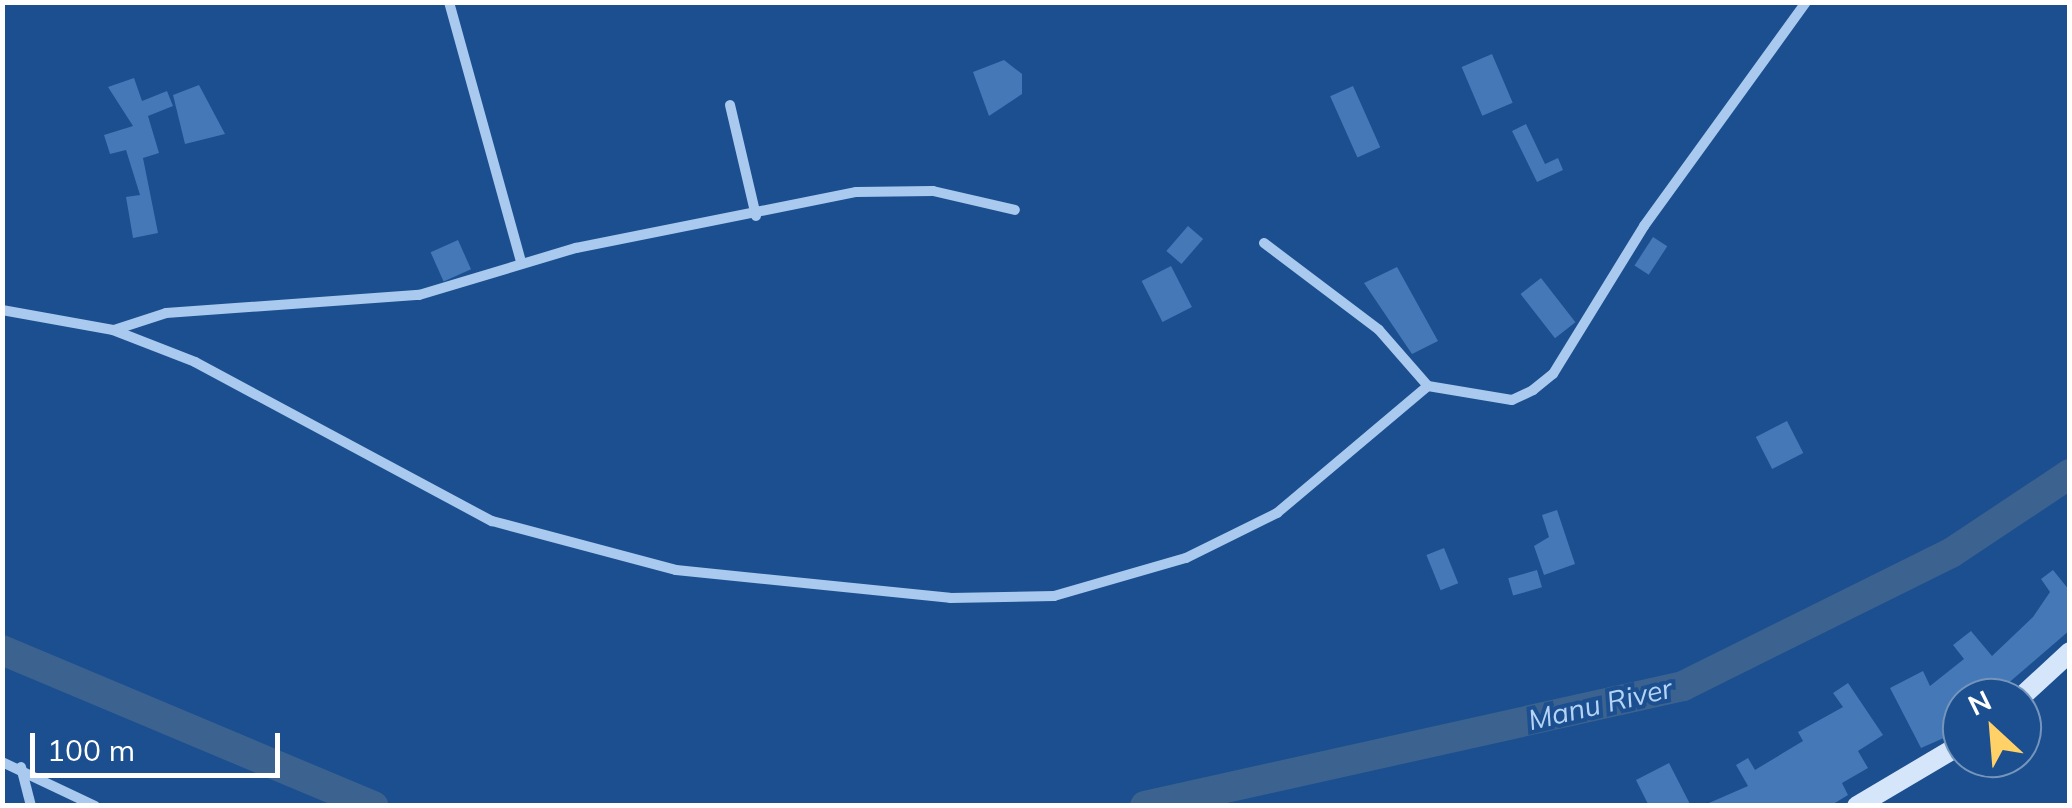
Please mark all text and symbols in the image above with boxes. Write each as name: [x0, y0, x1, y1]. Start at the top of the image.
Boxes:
water label: Manu River: [1525, 671, 1675, 737]
north arrow: [1942, 678, 2042, 778]
text: N: [1962, 682, 1997, 723]
scale bar: [35, 713, 285, 775]
text: 100 m: [47, 731, 135, 769]

